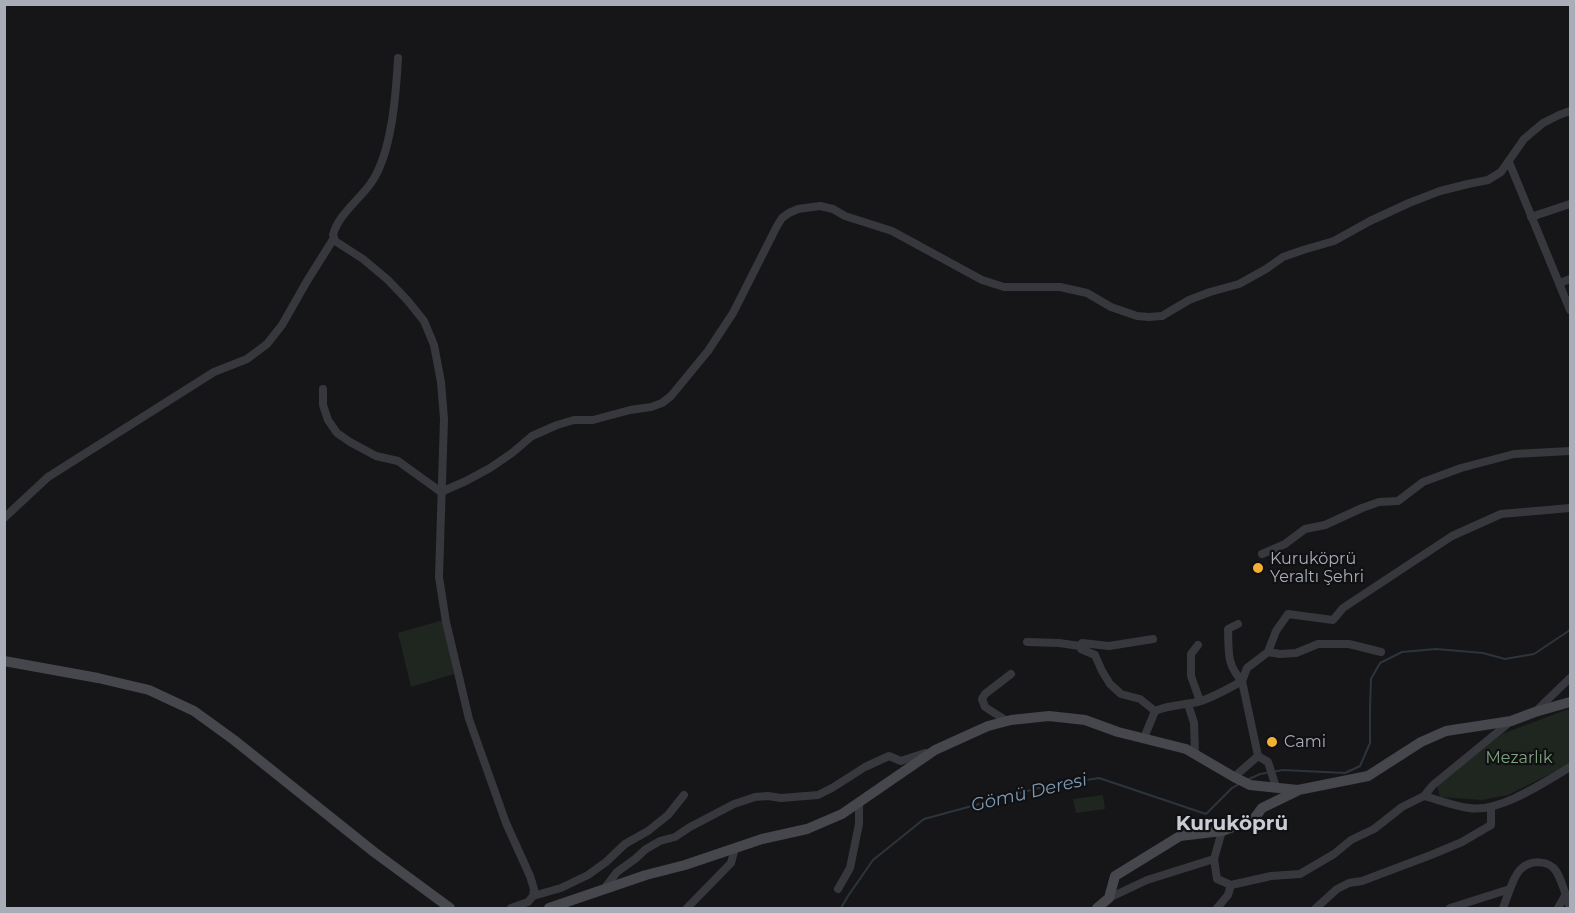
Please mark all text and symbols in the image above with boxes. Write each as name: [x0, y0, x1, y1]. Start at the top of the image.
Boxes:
place label: Kuruköprü Yeraltı Şehri: [1270, 549, 1364, 587]
marker: Kuruköprü Yeraltı Şehri: [1251, 561, 1265, 575]
place label: Cami: [1284, 732, 1326, 752]
marker: Cami: [1265, 735, 1279, 749]
park label: Mezarlık: [1486, 748, 1552, 768]
water label: Gömü Deresi: [969, 769, 1089, 817]
district label: Kuruköprü: [1176, 812, 1288, 836]

